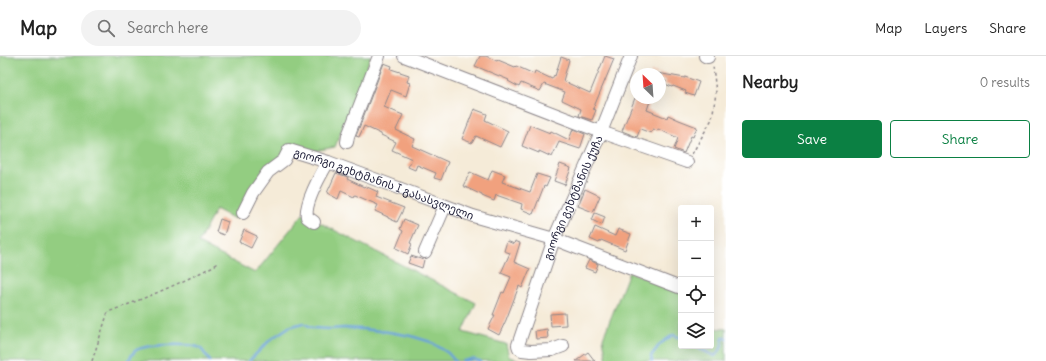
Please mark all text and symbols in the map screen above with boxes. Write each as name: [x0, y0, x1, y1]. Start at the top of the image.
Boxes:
search box: [81, 10, 361, 46]
text: Map: [20, 16, 57, 40]
icon: search: [95, 17, 117, 39]
text: Search here: [127, 18, 208, 37]
text: Map: [875, 19, 902, 37]
text: Layers: [924, 19, 967, 37]
text: Share: [989, 19, 1026, 37]
north arrow: [630, 68, 666, 104]
text: Nearby: [742, 71, 798, 93]
text: 0 results: [980, 74, 1030, 91]
button: Save: [742, 120, 882, 158]
button: Share: [890, 120, 1030, 158]
street label: გიორგი გეხტმანის ქუჩა: [540, 133, 606, 262]
street label: გიორგი გეხტმანის I გასასვლელი: [292, 145, 476, 223]
map controls: [678, 205, 714, 349]
button: +: [678, 205, 714, 241]
button: −: [678, 241, 714, 277]
button: locate: [678, 277, 714, 313]
button: layers: [678, 313, 714, 349]

